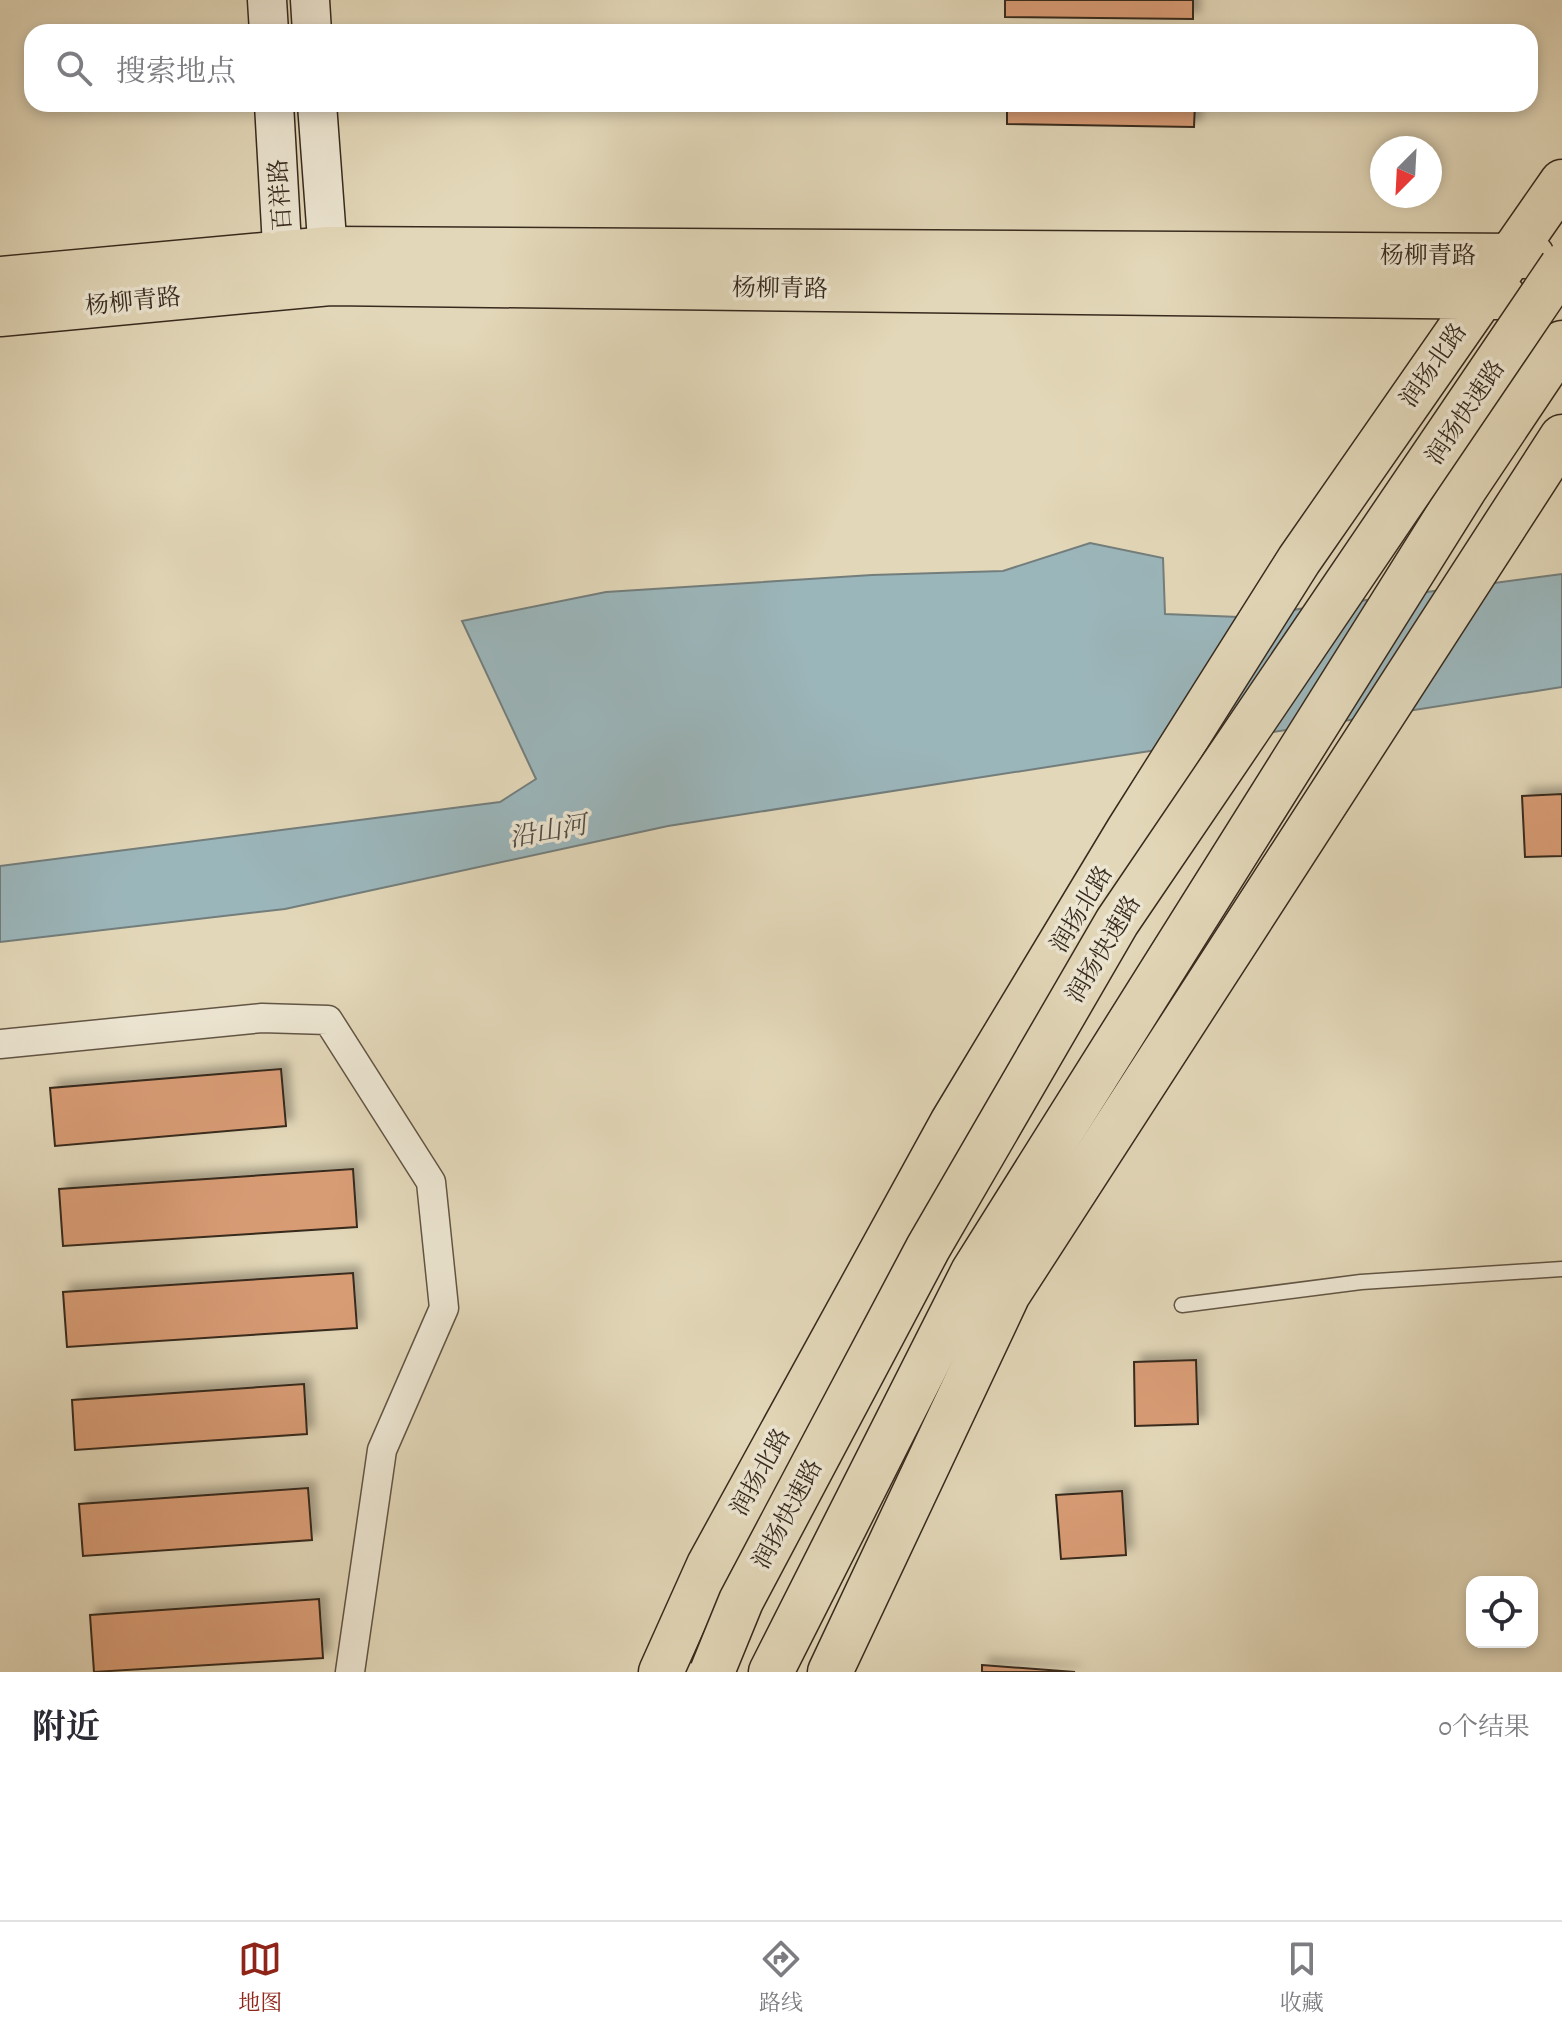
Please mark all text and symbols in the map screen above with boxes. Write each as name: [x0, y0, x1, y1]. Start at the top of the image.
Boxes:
search box: [24, 24, 1538, 112]
icon: search: [52, 46, 96, 90]
text: 搜索地点: [116, 51, 236, 91]
north arrow: [1370, 136, 1442, 208]
street label: 百祥路: [262, 158, 298, 232]
street label: 杨柳青路: [1380, 239, 1476, 271]
street label: 杨柳青路: [732, 271, 828, 305]
street label: 杨柳青路: [84, 280, 182, 322]
street label: 润扬北路: [1392, 317, 1474, 413]
street label: 润扬快速路: [1418, 353, 1512, 471]
water label: 沿山河: [507, 806, 593, 855]
street label: 润扬北路: [1043, 860, 1119, 958]
street label: 润扬快速路: [1058, 889, 1148, 1009]
street label: 润扬北路: [723, 1422, 797, 1522]
street label: 润扬快速路: [745, 1454, 829, 1574]
map controls: [1466, 1576, 1538, 1648]
button: locate: [1466, 1576, 1538, 1648]
text: 附近: [32, 1703, 100, 1750]
text: 0个结果: [1438, 1709, 1530, 1744]
tab: 地图: [238, 1937, 282, 2018]
tab: 路线: [759, 1937, 803, 2018]
tab: 收藏: [1280, 1937, 1324, 2018]

